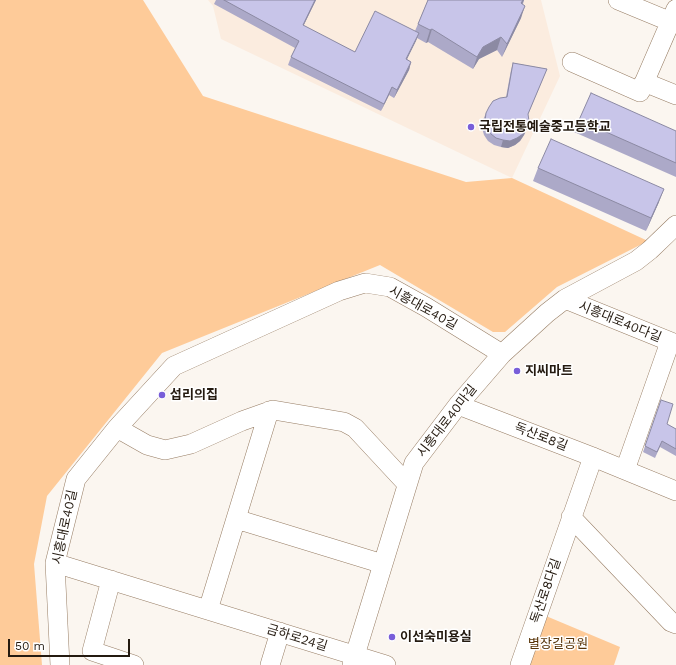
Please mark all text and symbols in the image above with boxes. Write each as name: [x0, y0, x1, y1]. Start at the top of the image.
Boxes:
place label: 국립전통예술중고등학교: [479, 119, 611, 135]
marker: 국립전통예술중고등학교: [466, 122, 476, 132]
street label: 시흥대로40길: [386, 283, 460, 333]
street label: 시흥대로40다길: [576, 298, 664, 346]
place label: 지씨마트: [525, 363, 573, 379]
marker: 지씨마트: [512, 366, 522, 376]
street label: 시흥대로40마길: [414, 382, 480, 460]
place label: 섭리의집: [170, 387, 218, 403]
marker: 섭리의집: [157, 390, 167, 400]
street label: 독산로8길: [512, 420, 570, 454]
street label: 시흥대로40길: [49, 488, 81, 566]
street label: 독산로8다길: [528, 556, 564, 626]
street label: 금하로24길: [265, 621, 329, 655]
place label: 이선숙미용실: [400, 629, 472, 645]
scale bar: [10, 631, 132, 657]
marker: 이선숙미용실: [387, 632, 397, 642]
park label: 별장길공원: [528, 636, 588, 652]
text: 50 m: [15, 639, 45, 653]

